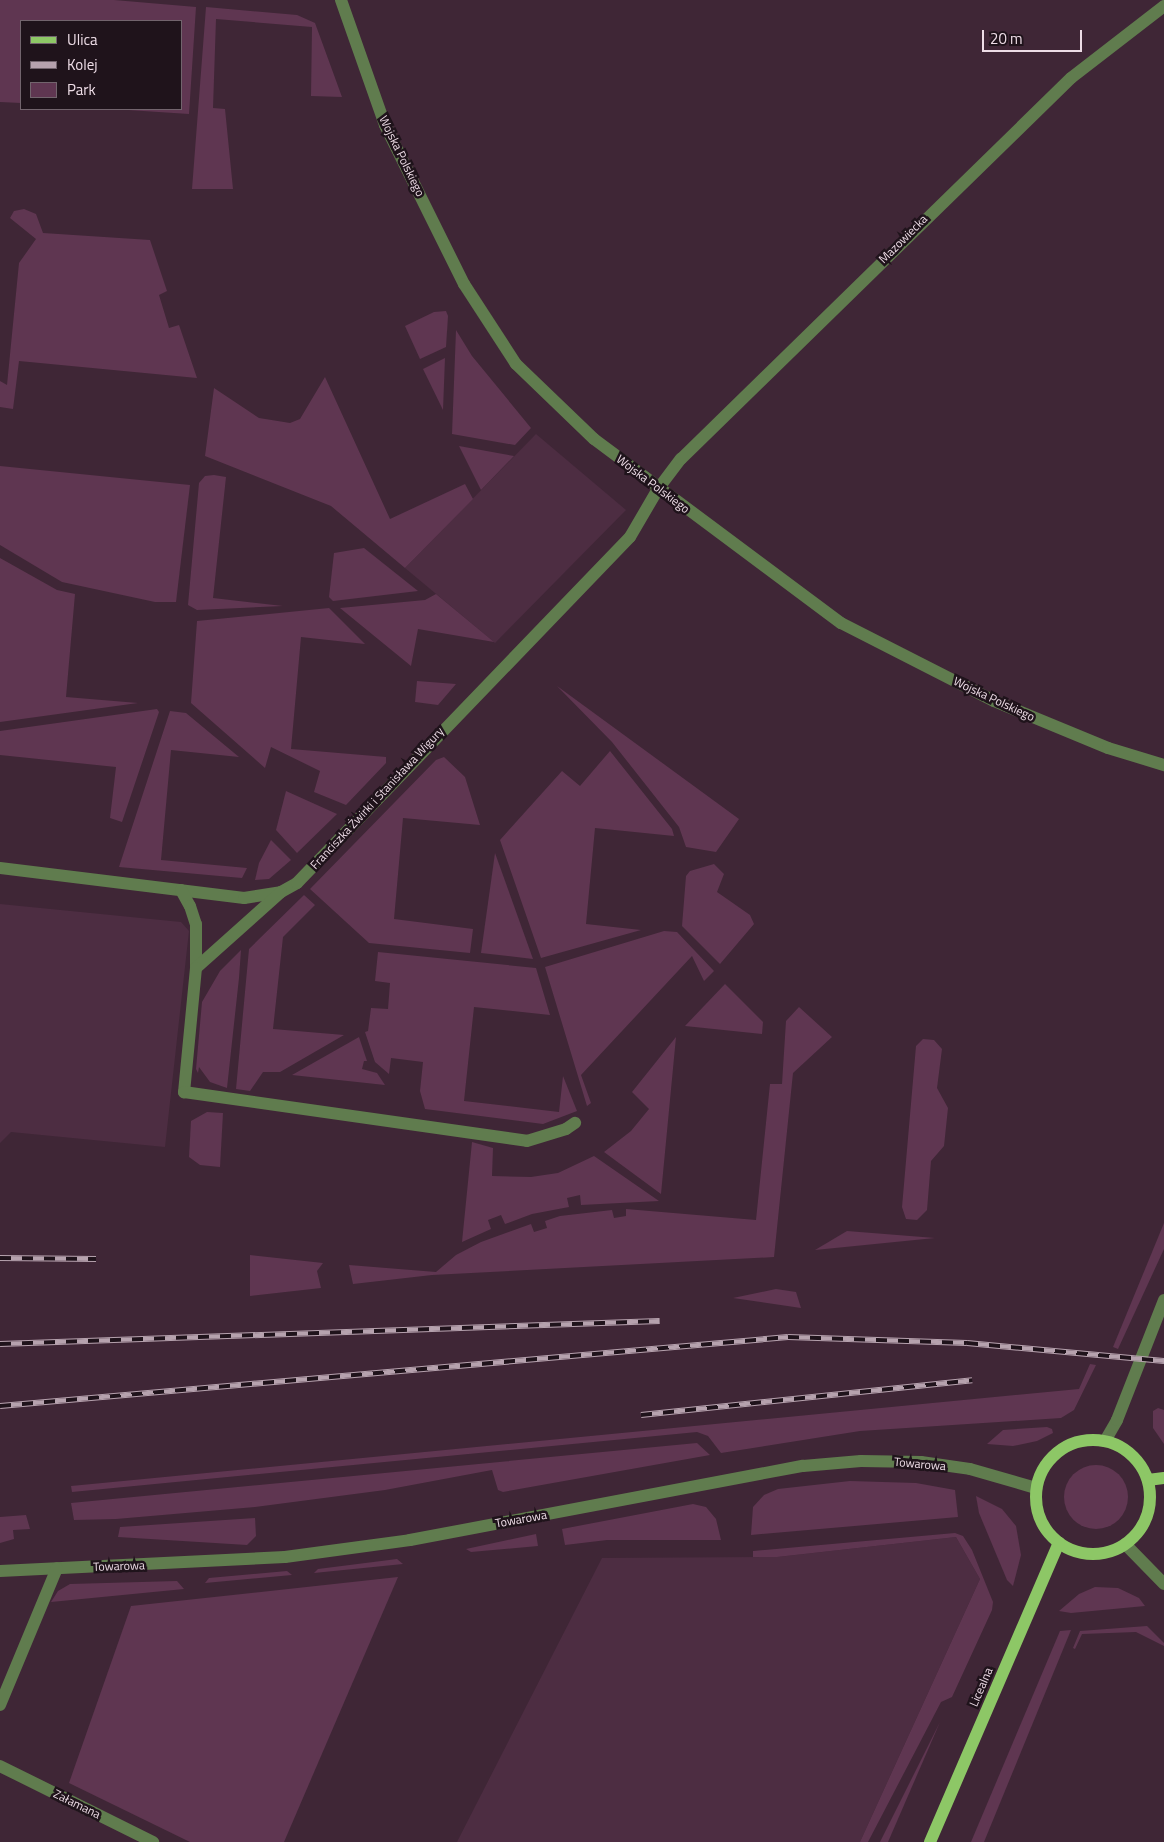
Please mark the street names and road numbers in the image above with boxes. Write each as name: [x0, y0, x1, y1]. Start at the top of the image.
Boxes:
street label: Wojska Polskiego: [376, 113, 428, 199]
street label: Mazowiecka: [876, 212, 930, 266]
street label: Wojska Polskiego: [614, 452, 692, 516]
street label: Wojska Polskiego: [951, 674, 1037, 724]
street label: Franciszka Żwirki i Stanisława Wigury: [307, 724, 447, 872]
street label: Towarowa: [893, 1455, 947, 1473]
street label: Towarowa: [494, 1507, 548, 1531]
street label: Towarowa: [93, 1558, 145, 1574]
street label: Licealna: [966, 1665, 996, 1709]
street label: Załamana: [51, 1786, 103, 1822]

